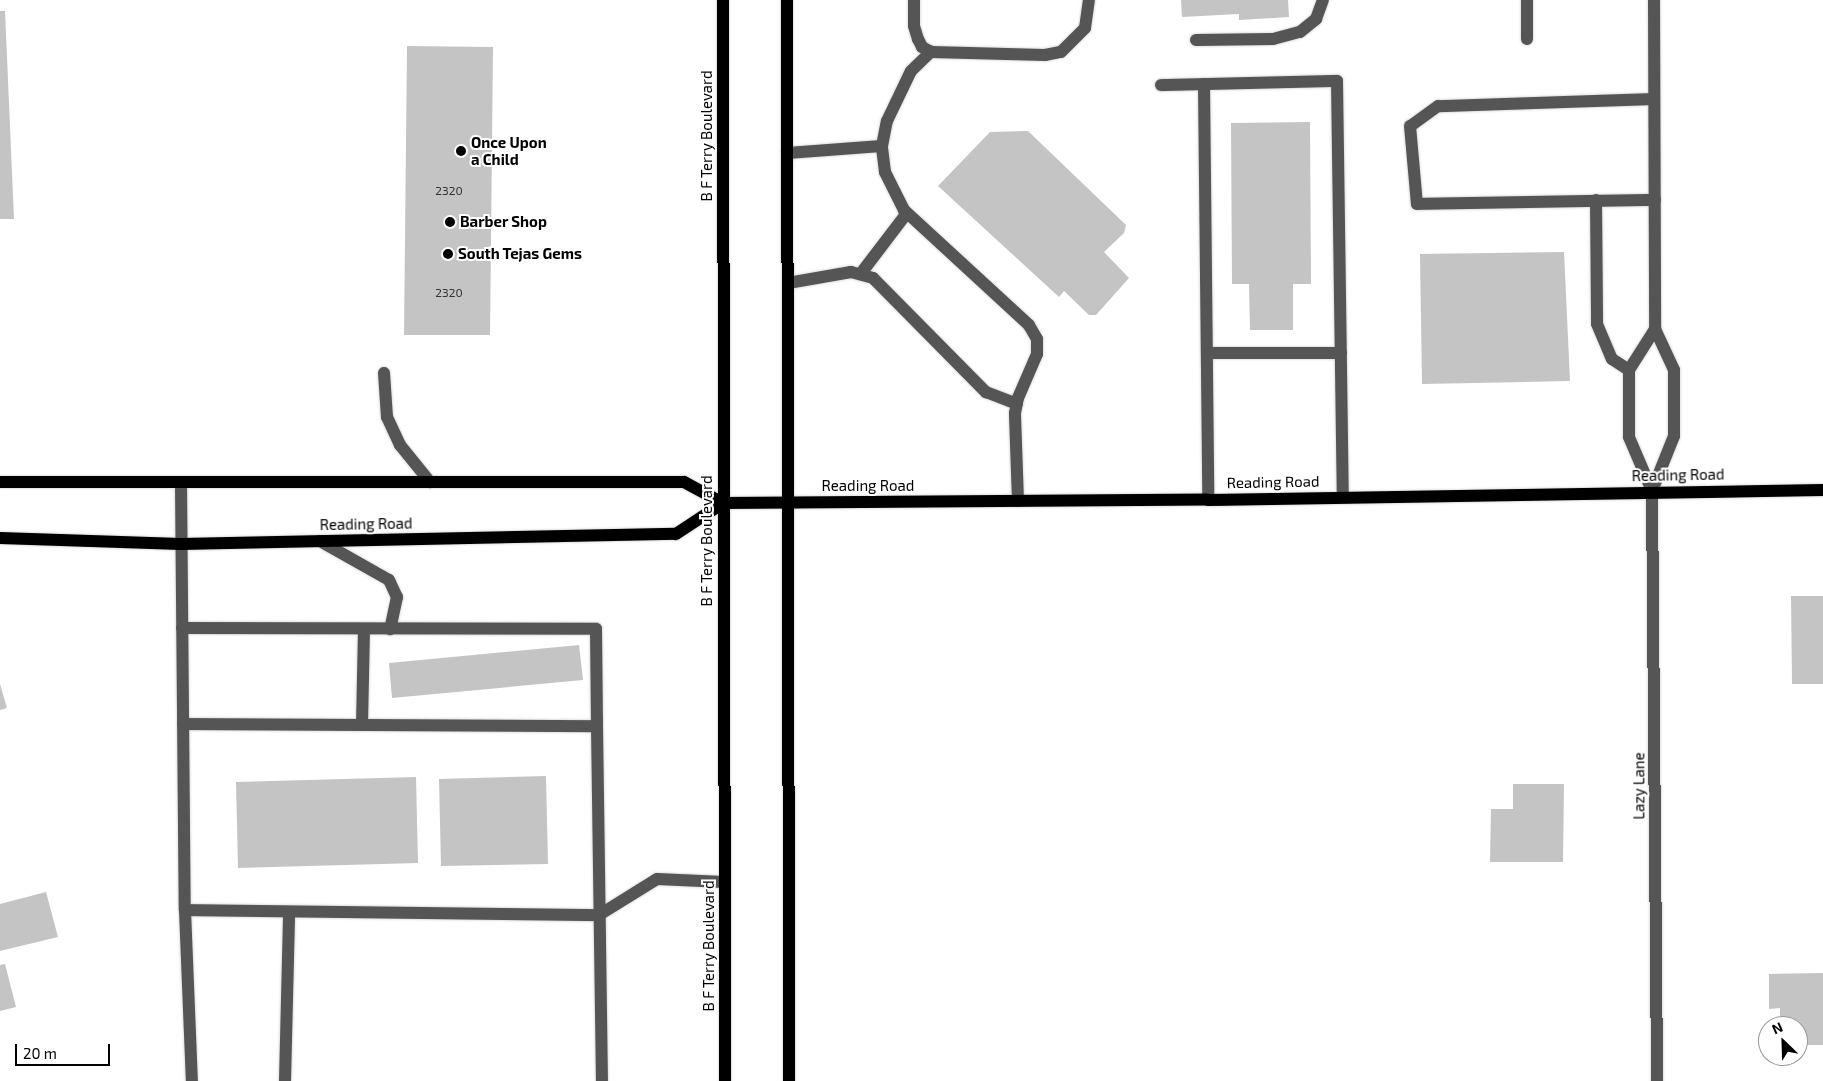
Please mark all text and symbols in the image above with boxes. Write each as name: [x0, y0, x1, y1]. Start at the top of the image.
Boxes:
street label: B F Terry Boulevard: [698, 70, 716, 202]
place label: Once Upon a Child: [471, 133, 547, 168]
marker: Once Upon a Child: [455, 145, 467, 157]
house number: 2320: [435, 184, 463, 198]
place label: Barber Shop: [460, 213, 547, 231]
marker: Barber Shop: [444, 216, 456, 228]
place label: South Tejas Gems: [458, 245, 582, 263]
marker: South Tejas Gems: [442, 248, 454, 260]
house number: 2320: [435, 286, 463, 300]
street label: Reading Road: [1631, 465, 1725, 485]
street label: Reading Road: [1226, 472, 1320, 492]
street label: B F Terry Boulevard: [698, 475, 716, 607]
street label: Reading Road: [822, 477, 914, 495]
street label: Reading Road: [319, 514, 413, 534]
street label: Lazy Lane: [1630, 752, 1648, 820]
street label: B F Terry Boulevard: [700, 880, 718, 1012]
north arrow: [1758, 1016, 1808, 1066]
text: N: [1769, 1018, 1785, 1038]
scale bar: [18, 1034, 112, 1066]
text: 20 m: [23, 1044, 57, 1062]

